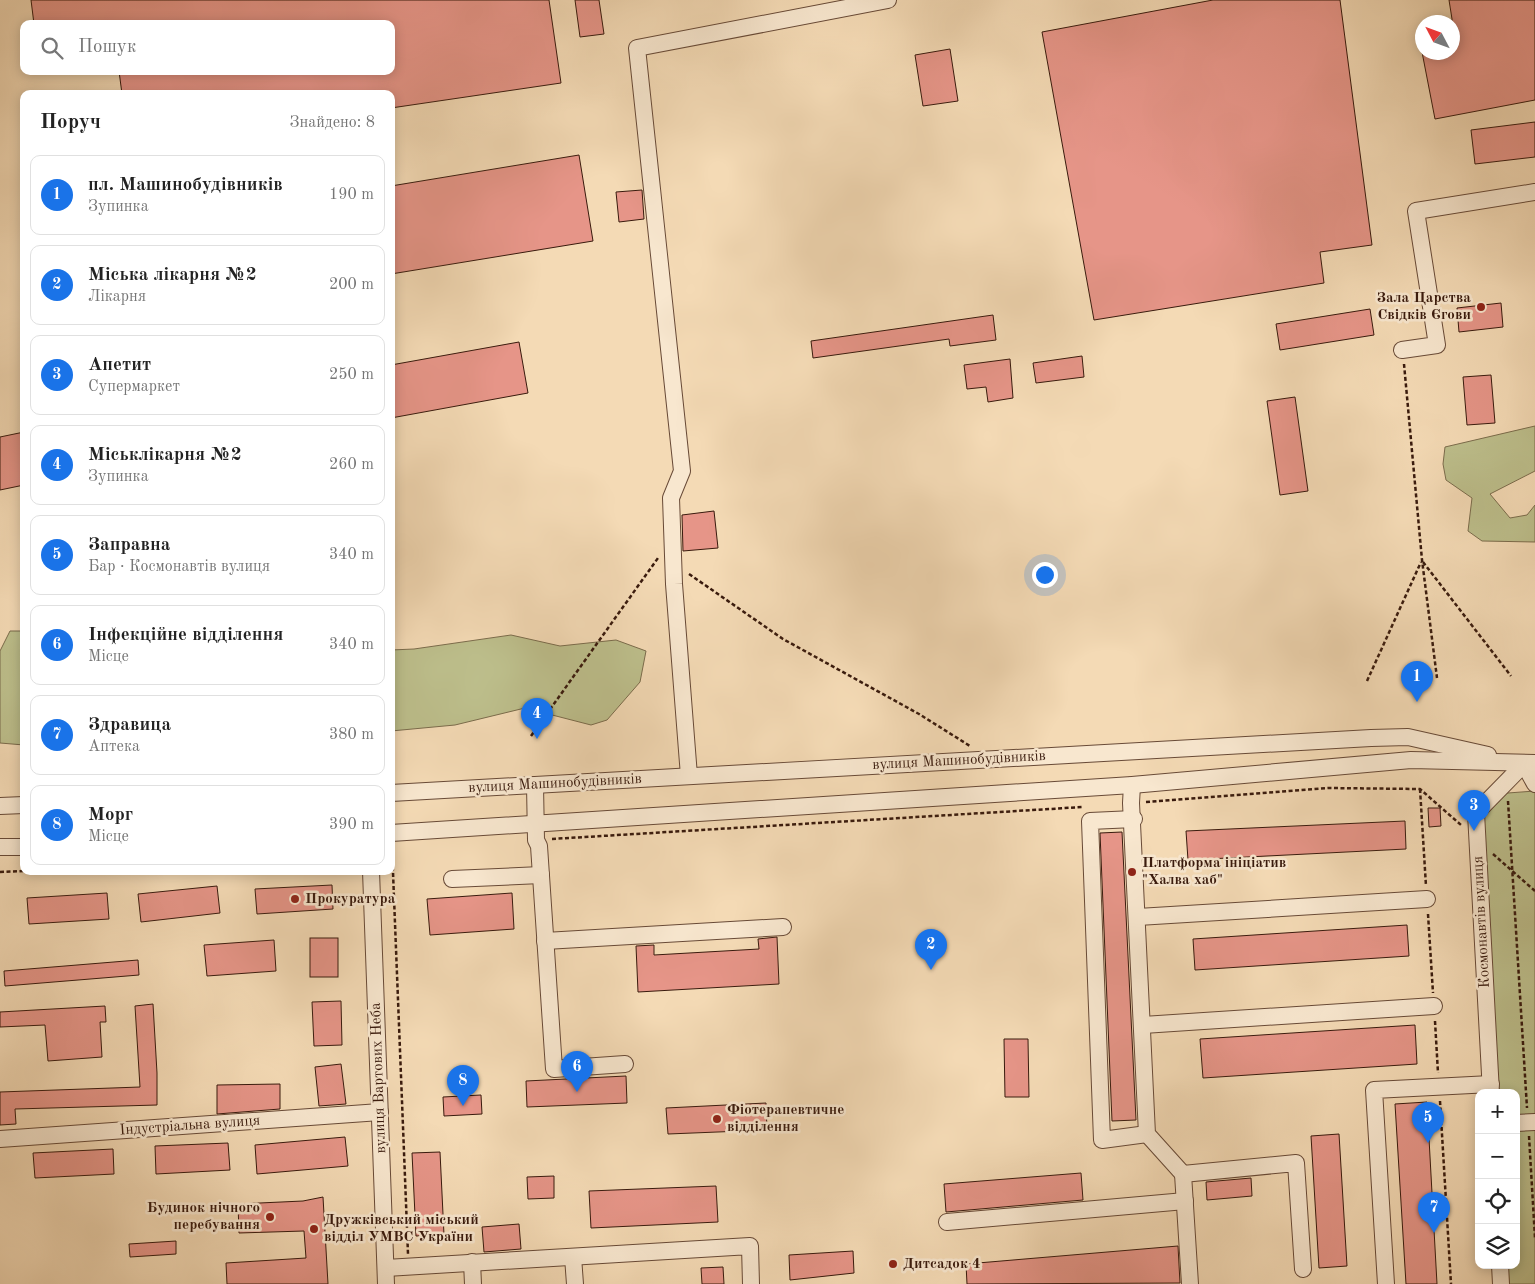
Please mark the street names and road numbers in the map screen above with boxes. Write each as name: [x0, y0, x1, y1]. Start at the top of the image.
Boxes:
street label: вулиця Машинобудівників: [872, 749, 1046, 773]
street label: вулиця Машинобудівників: [468, 772, 642, 796]
street label: Космонавтів вулиця: [1471, 855, 1493, 988]
street label: вулиця Вартових Неба: [369, 1002, 389, 1154]
street label: Індустріальна вулиця: [119, 1114, 261, 1138]

